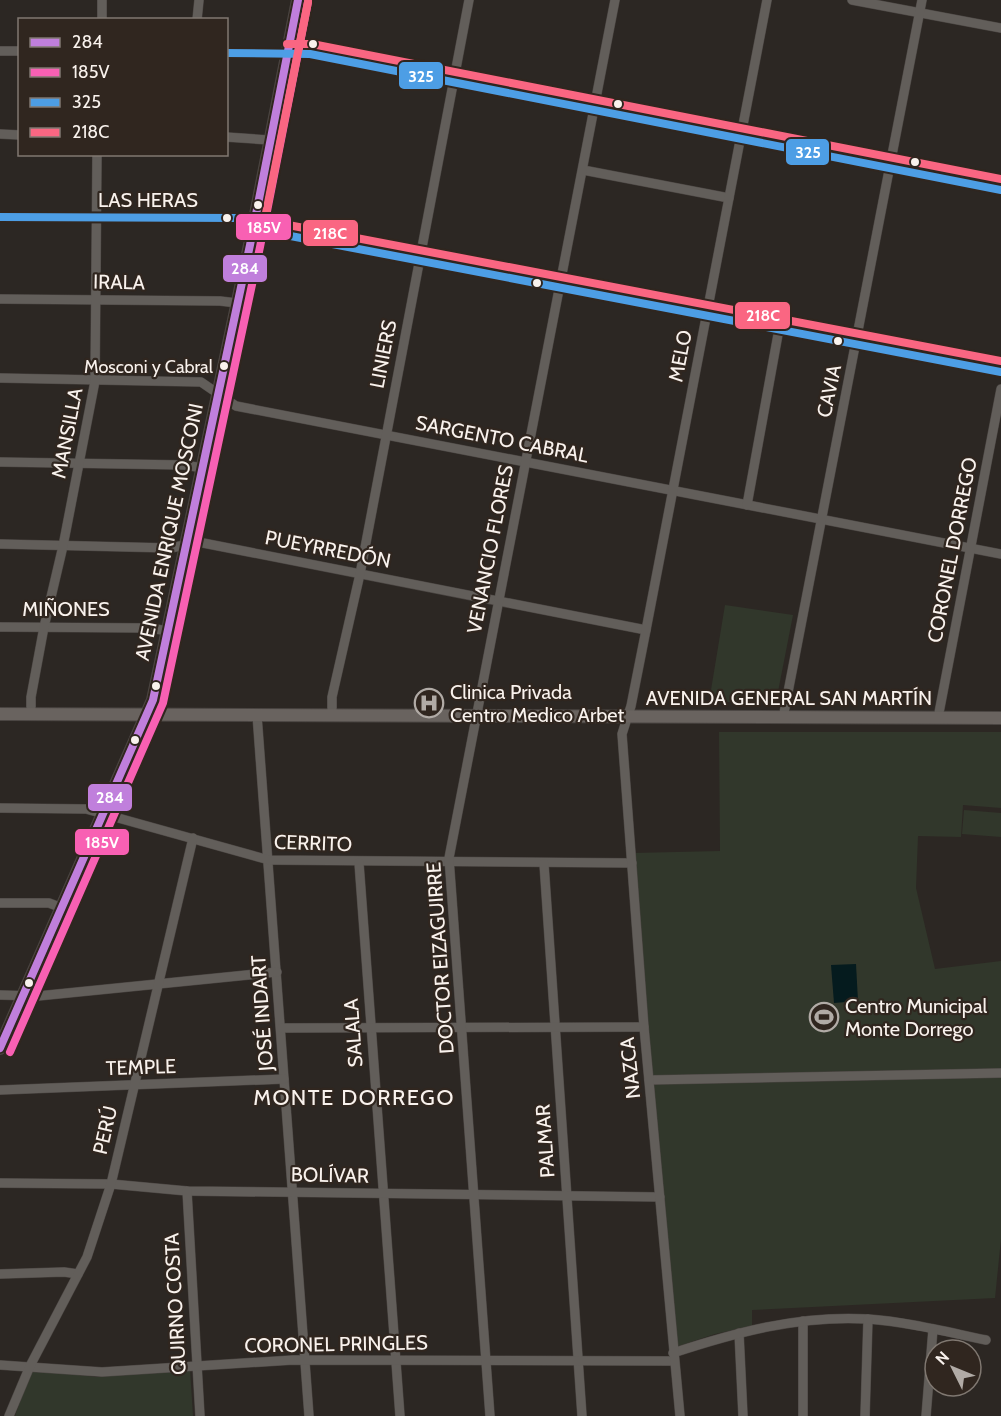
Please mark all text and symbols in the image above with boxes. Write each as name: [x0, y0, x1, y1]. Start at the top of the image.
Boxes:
legend: [18, 18, 228, 156]
text: 284: [72, 31, 103, 53]
unlabelled marker: [307, 38, 319, 50]
text: 185V: [72, 61, 110, 83]
line badge: 325: [398, 61, 444, 90]
text: 325: [408, 67, 434, 86]
text: 325: [72, 91, 101, 113]
unlabelled marker: [612, 98, 624, 110]
text: 218C: [72, 121, 109, 143]
line badge: 325: [785, 138, 830, 166]
text: 325: [795, 143, 821, 162]
unlabelled marker: [909, 156, 921, 168]
street label: LAS HERAS: [98, 188, 198, 212]
unlabelled marker: [252, 199, 264, 211]
unlabelled marker: [221, 212, 233, 224]
line badge: 185V: [235, 213, 292, 241]
text: 185V: [247, 218, 281, 237]
line badge: 218C: [302, 219, 359, 247]
text: 218C: [313, 224, 347, 243]
line badge: 284: [222, 254, 268, 283]
text: 284: [231, 259, 259, 278]
street label: IRALA: [93, 270, 146, 294]
unlabelled marker: [531, 277, 543, 289]
line badge: 218C: [734, 301, 791, 330]
text: 218C: [746, 306, 780, 325]
street label: LINIERS: [365, 317, 401, 390]
street label: MELO: [663, 328, 697, 384]
unlabelled marker: [832, 335, 844, 347]
place label: Mosconi y Cabral: [84, 356, 214, 378]
marker: Mosconi y Cabral: [218, 360, 230, 372]
street label: CAVIA: [812, 362, 846, 420]
street label: MANSILLA: [46, 385, 88, 480]
street label: AVENIDA ENRIQUE MOSCONI: [130, 401, 208, 663]
street label: SARGENTO CABRAL: [413, 410, 591, 468]
street label: CORONEL DORREGO: [922, 455, 982, 645]
street label: VENANCIO FLORES: [462, 462, 518, 635]
street label: PUEYRREDÓN: [263, 525, 393, 573]
street label: MIÑONES: [22, 597, 110, 621]
unlabelled marker: [150, 680, 162, 692]
place label: Clinica Privada Centro Medico Arbet: [450, 680, 625, 727]
street label: AVENIDA GENERAL SAN MARTÍN: [646, 686, 932, 710]
hospital icon: Clinica Privada Centro Medico Arbet: [413, 687, 445, 719]
unlabelled marker: [129, 734, 141, 746]
line badge: 284: [87, 783, 133, 812]
text: 284: [96, 788, 124, 807]
line badge: 185V: [74, 828, 130, 856]
street label: CERRITO: [274, 830, 352, 856]
text: 185V: [85, 833, 119, 852]
street label: DOCTOR EIZAGUIRRE: [421, 861, 459, 1055]
street label: JOSÉ INDART: [246, 954, 278, 1073]
unlabelled marker: [23, 977, 35, 989]
place label: Centro Municipal Monte Dorrego: [845, 994, 988, 1041]
street label: SALALA: [339, 997, 367, 1068]
sports icon: Centro Municipal Monte Dorrego: [808, 1001, 840, 1033]
street label: NAZCA: [615, 1035, 645, 1100]
street label: TEMPLE: [105, 1054, 177, 1080]
district label: MONTE DORREGO: [253, 1084, 455, 1111]
street label: PERÚ: [88, 1103, 122, 1157]
street label: PALMAR: [530, 1103, 560, 1179]
street label: BOLÍVAR: [291, 1162, 369, 1188]
street label: QUIRNO COSTA: [159, 1232, 191, 1376]
street label: CORONEL PRINGLES: [244, 1330, 428, 1358]
north arrow: [923, 1338, 983, 1398]
text: N: [932, 1347, 953, 1369]

